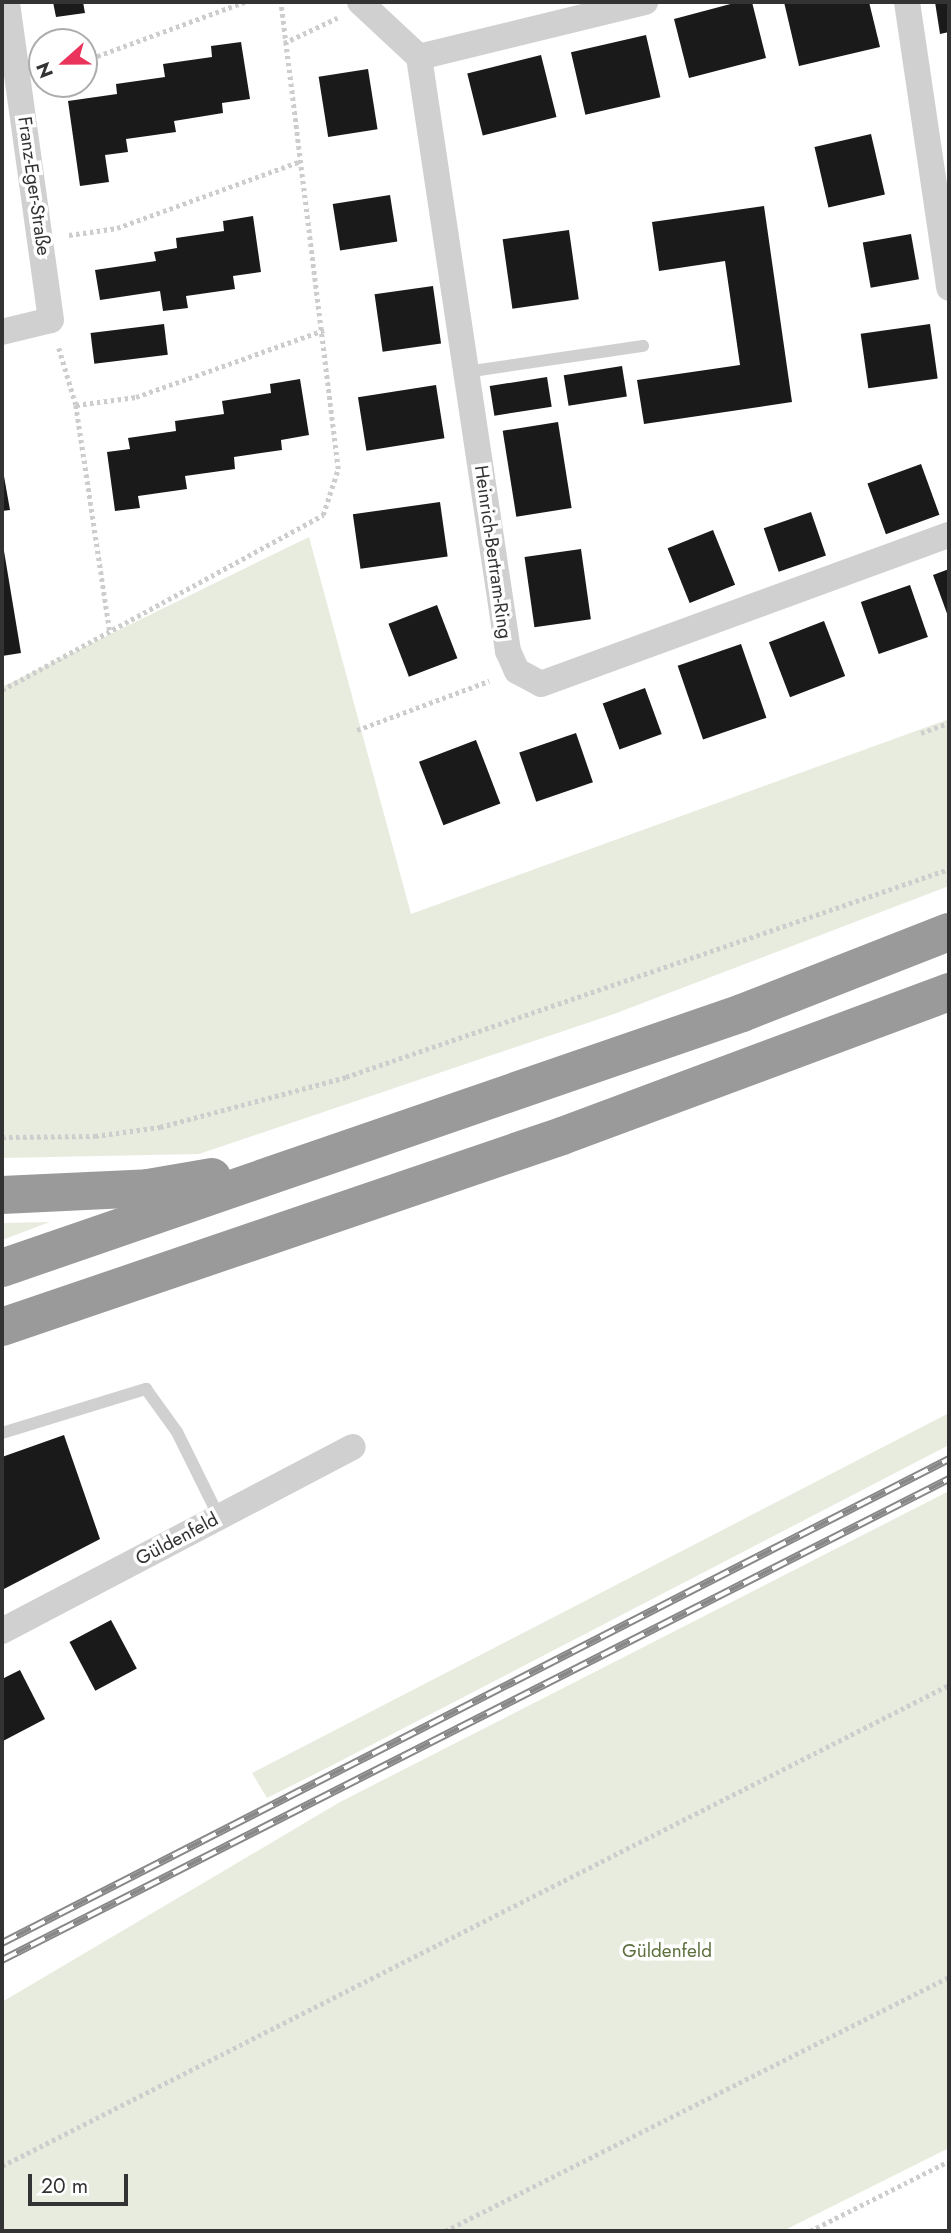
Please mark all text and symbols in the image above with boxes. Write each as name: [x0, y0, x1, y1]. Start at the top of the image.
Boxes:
north arrow: [28, 28, 98, 98]
text: N: [29, 58, 60, 82]
street label: Franz-Eger-Straße: [13, 115, 55, 257]
street label: Heinrich-Bertram-Ring: [470, 464, 516, 640]
street label: Güldenfeld: [132, 1508, 222, 1570]
park label: Güldenfeld: [622, 1940, 712, 1962]
scale bar: [32, 2160, 131, 2204]
text: 20 m: [41, 2171, 88, 2201]

